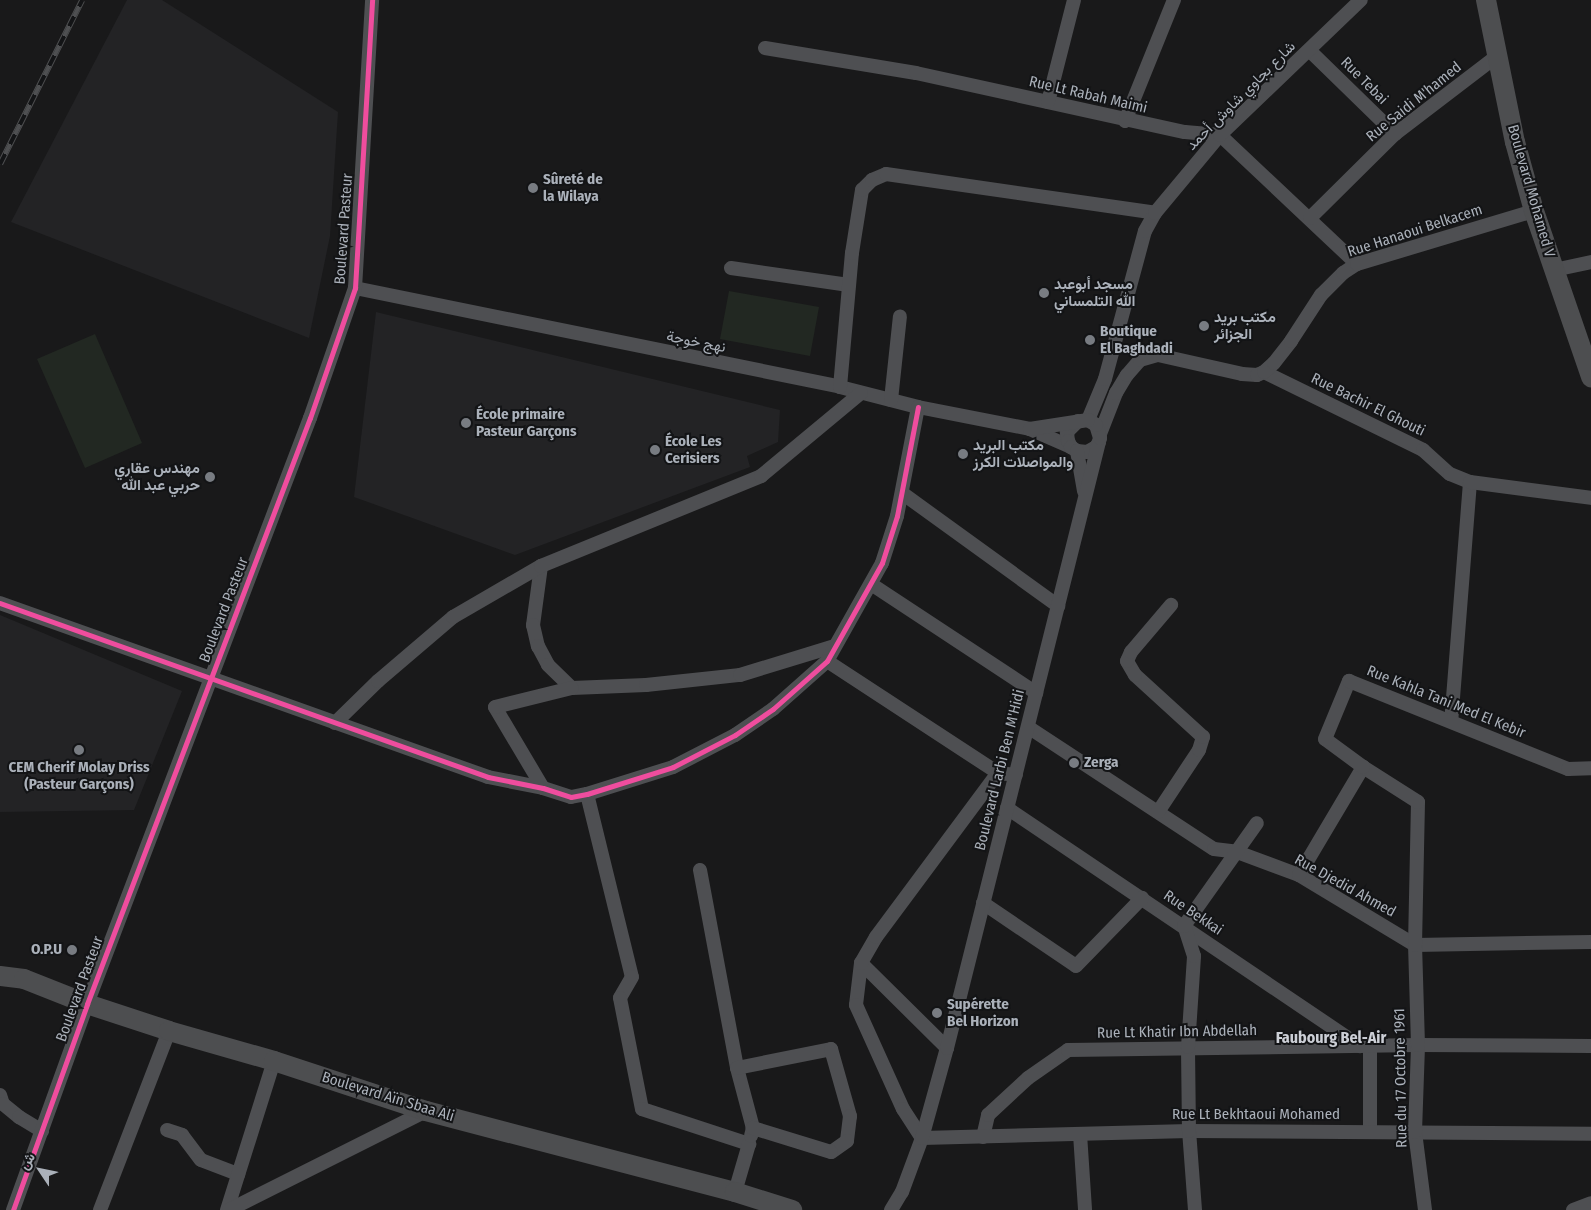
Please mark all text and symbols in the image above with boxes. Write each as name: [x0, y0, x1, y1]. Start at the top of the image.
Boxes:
street label: شارع بجاوي شاوش أحمد: [1183, 38, 1299, 154]
street label: Rue Tebai: [1337, 54, 1391, 108]
street label: Rue Saidi M'hamed: [1363, 58, 1465, 146]
street label: Rue Lt Rabah Maimi: [1027, 73, 1149, 117]
street label: Boulevard Mohamed V: [1503, 123, 1559, 259]
place label: Sûreté de la Wilaya: [543, 170, 603, 205]
street label: Boulevard Pasteur: [331, 173, 357, 285]
marker: Sûreté de la Wilaya: [527, 182, 539, 194]
street label: Rue Hanaoui Belkacem: [1345, 201, 1485, 261]
place label: مسجد أبوعبد الله التلمساني: [1054, 275, 1135, 310]
marker: مسجد أبوعبد الله التلمساني: [1038, 287, 1050, 299]
place label: مكتب بريد الجزائر: [1214, 308, 1276, 343]
marker: مكتب بريد الجزائر: [1198, 320, 1210, 332]
place label: Boutique El Baghdadi: [1100, 322, 1173, 357]
street label: نهج خوجة: [665, 327, 727, 357]
marker: Boutique El Baghdadi: [1084, 334, 1096, 346]
street label: Rue Bachir El Ghouti: [1308, 370, 1428, 440]
place label: École primaire Pasteur Garçons: [476, 405, 576, 440]
marker: École primaire Pasteur Garçons: [460, 417, 472, 429]
place label: École Les Cerisiers: [665, 432, 722, 467]
place label: مكتب البريد والمواصلات الكرز: [973, 436, 1073, 471]
marker: École Les Cerisiers: [649, 444, 661, 456]
marker: مكتب البريد والمواصلات الكرز: [957, 448, 969, 460]
place label: مهندس عقاري حربي عبد الله: [114, 459, 200, 494]
marker: مهندس عقاري حربي عبد الله: [204, 471, 216, 483]
street label: Boulevard Pasteur: [196, 555, 252, 665]
street label: Rue Kahla Tani Med El Kebir: [1364, 662, 1528, 742]
street label: Boulevard Larbi Ben M'Hidi: [971, 688, 1029, 852]
marker: CEM Cherif Molay Driss (Pasteur Garçons): [73, 744, 85, 756]
place label: Zerga: [1084, 754, 1119, 772]
marker: Zerga: [1068, 757, 1080, 769]
place label: CEM Cherif Molay Driss (Pasteur Garçons): [8, 758, 150, 793]
street label: Rue Djedid Ahmed: [1291, 851, 1399, 921]
street label: Rue Bekkai: [1160, 887, 1226, 939]
street label: Boulevard Pasteur: [53, 934, 107, 1044]
place label: O.P.U: [31, 941, 62, 959]
marker: O.P.U: [66, 944, 78, 956]
place label: Supérette Bel Horizon: [947, 995, 1019, 1030]
marker: Supérette Bel Horizon: [931, 1007, 943, 1019]
street label: Rue du 17 Octobre 1961: [1391, 1008, 1411, 1148]
street label: Rue Lt Khatir Ibn Abdellah: [1097, 1022, 1257, 1042]
district label: Faubourg Bel-Air: [1276, 1028, 1386, 1048]
street label: Boulevard Aïn Sbaa Ali: [320, 1068, 456, 1126]
street label: Rue Lt Bekhtaoui Mohamed: [1172, 1106, 1340, 1124]
north arrow: [15, 1145, 65, 1195]
text: ش: [15, 1150, 39, 1173]

